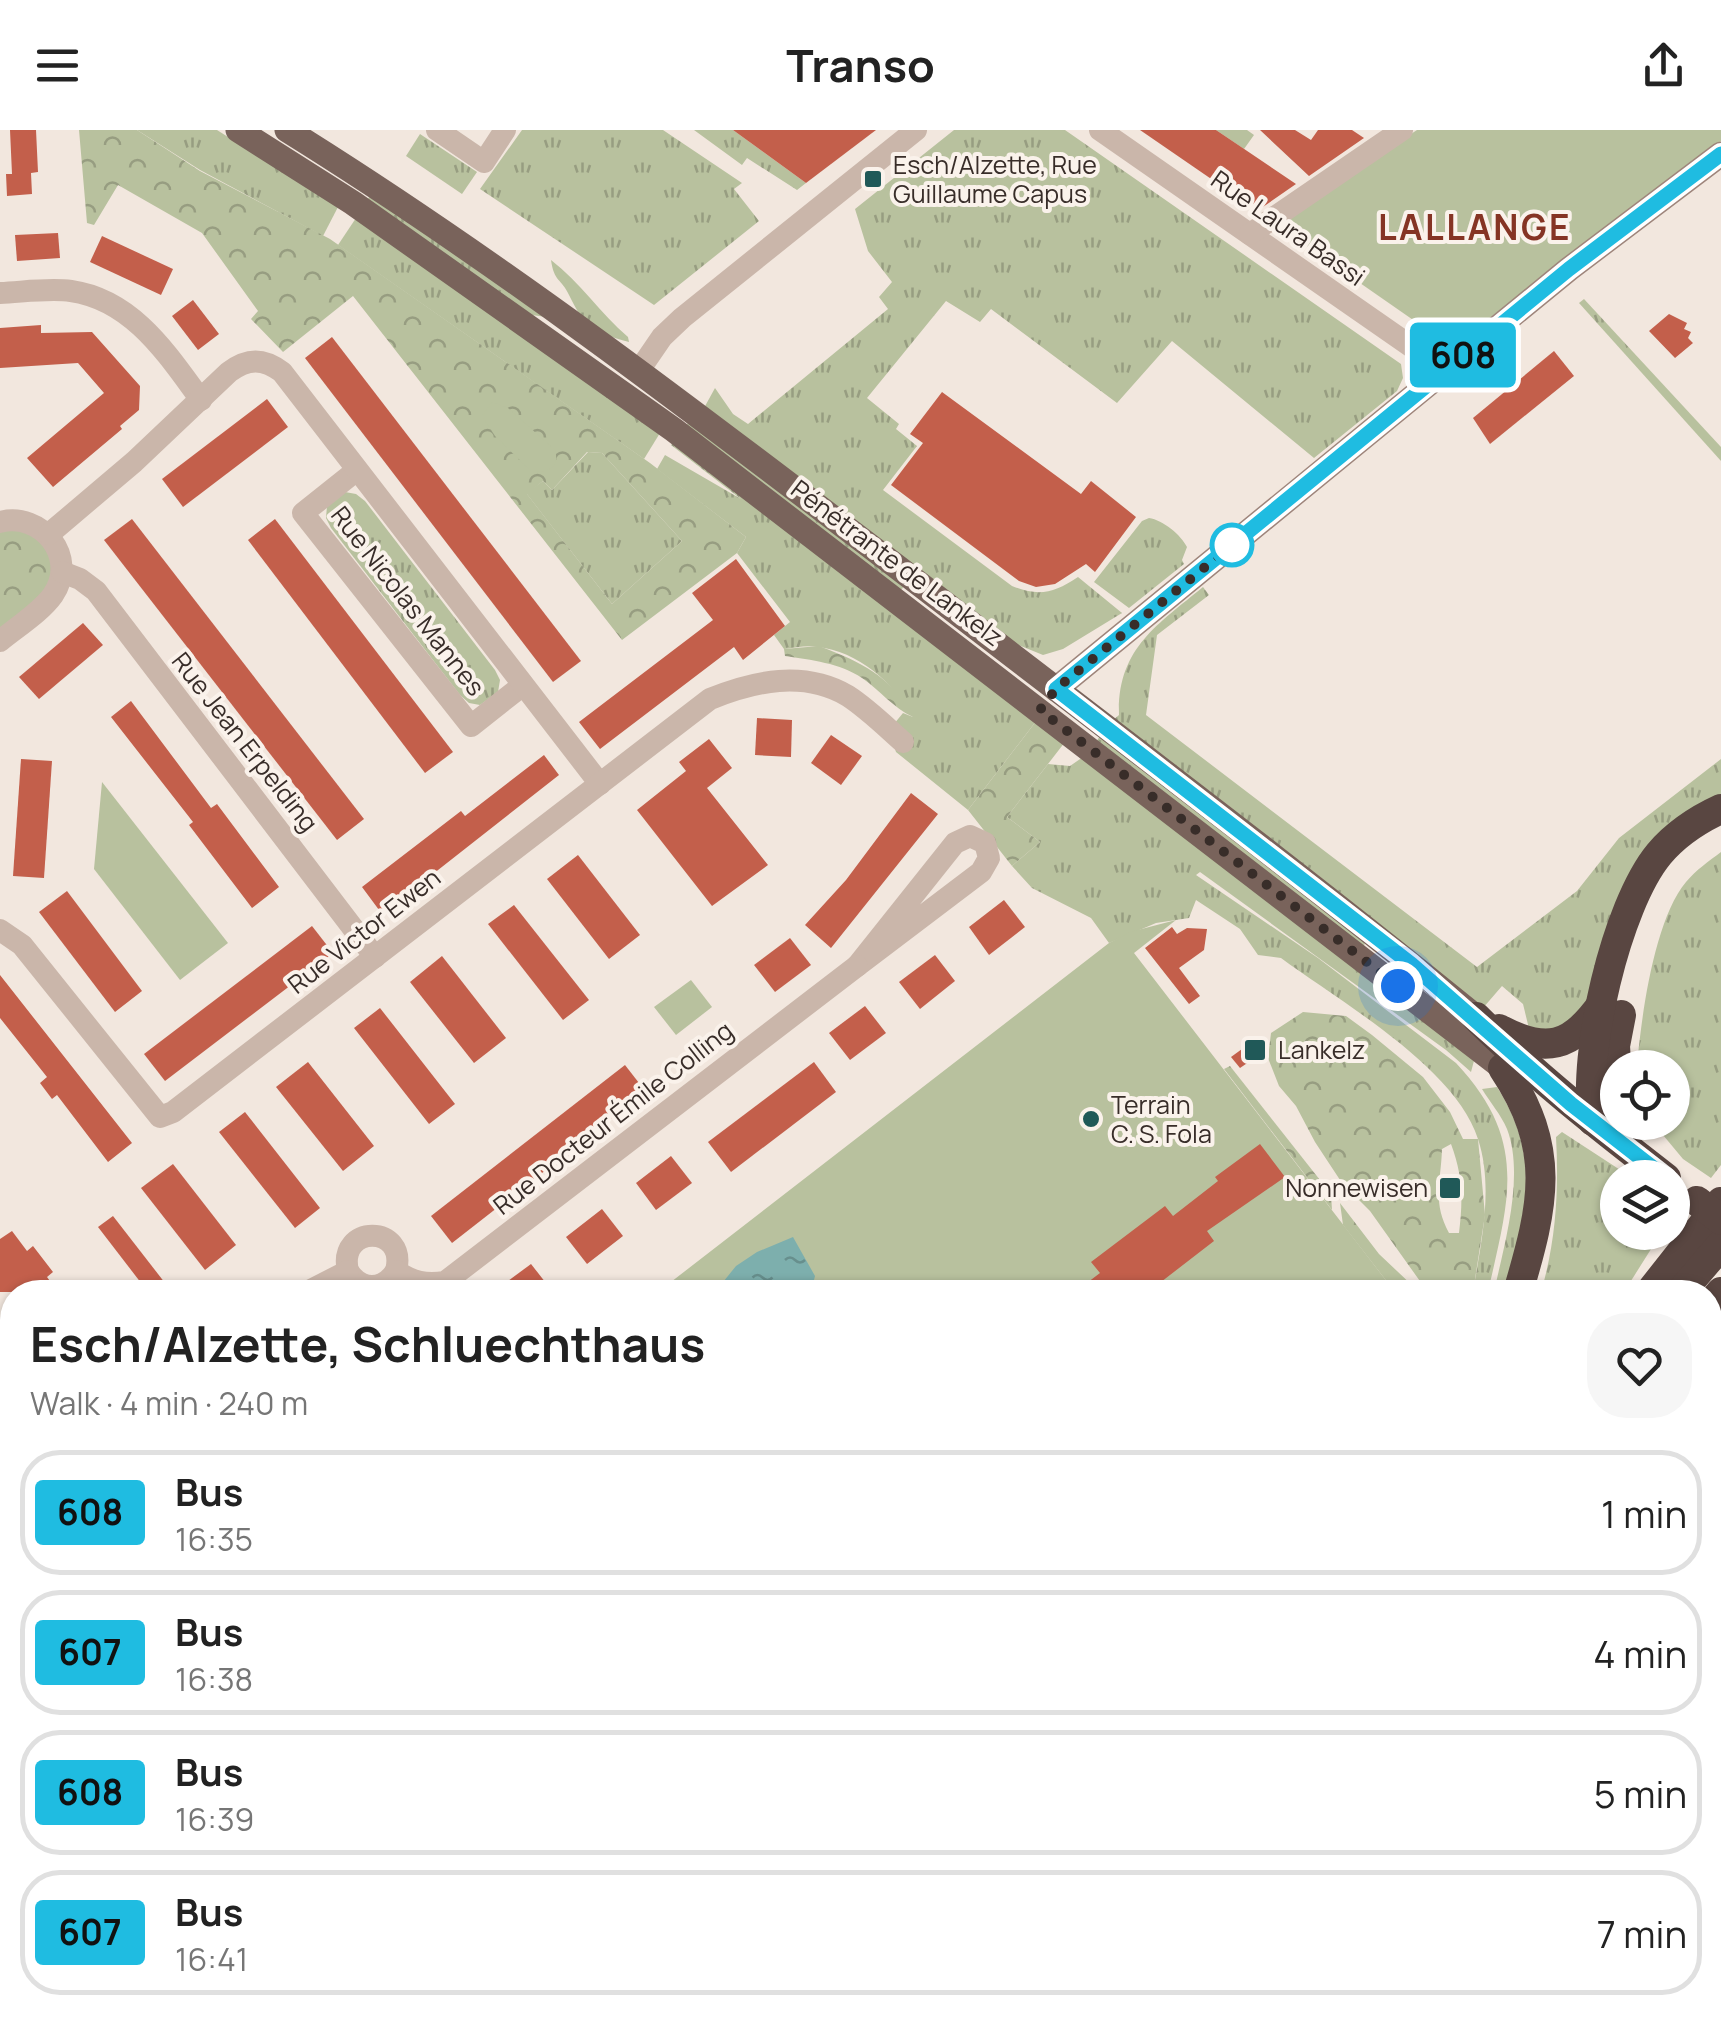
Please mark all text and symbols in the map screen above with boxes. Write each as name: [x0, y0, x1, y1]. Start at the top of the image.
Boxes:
text: Transo: [786, 34, 935, 96]
icon: menu: [30, 38, 85, 93]
icon: share: [1636, 38, 1691, 93]
place label: Esch/Alzette, Rue Guillaume Capus: [893, 147, 1097, 211]
street label: Rue Laura Bassi: [1204, 162, 1372, 294]
marker: Esch/Alzette, Rue Guillaume Capus: [862, 168, 884, 190]
district label: LALLANGE: [1378, 203, 1572, 251]
line badge: 608: [1406, 322, 1520, 388]
text: 608: [1430, 331, 1496, 379]
street label: Pénétrante de Lankelz: [784, 471, 1010, 654]
street label: Rue Nicolas Mannes: [323, 499, 493, 703]
unlabelled marker: [1211, 524, 1253, 566]
street label: Rue Jean Erpelding: [164, 645, 327, 839]
street label: Rue Victor Ewen: [280, 860, 447, 1001]
your location: [1373, 961, 1423, 1011]
street label: Rue Docteur Émile Colling: [486, 1013, 740, 1222]
place label: Lankelz: [1278, 1032, 1365, 1067]
marker: Lankelz: [1242, 1037, 1268, 1063]
map controls: [1600, 1050, 1690, 1250]
button: locate: [1600, 1050, 1690, 1140]
place label: Terrain C. S. Fola: [1111, 1087, 1212, 1151]
marker: Terrain C. S. Fola: [1080, 1108, 1102, 1130]
button: layers: [1600, 1160, 1690, 1250]
place label: Nonnewisen: [1285, 1170, 1428, 1205]
marker: Nonnewisen: [1437, 1175, 1463, 1201]
text: Esch/Alzette, Schluechthaus: [30, 1311, 705, 1376]
button: heart: [1587, 1313, 1692, 1418]
text: Walk · 4 min · 240 m: [30, 1381, 308, 1425]
text: Bus: [175, 1465, 243, 1517]
text: 1 min: [1601, 1487, 1687, 1539]
text: 608: [57, 1488, 123, 1536]
text: 16:35: [175, 1517, 253, 1561]
text: Bus: [175, 1605, 243, 1657]
text: 4 min: [1593, 1627, 1687, 1679]
text: 607: [58, 1628, 122, 1676]
text: 16:38: [175, 1657, 253, 1701]
text: Bus: [175, 1745, 243, 1797]
text: 5 min: [1594, 1767, 1687, 1819]
text: 608: [57, 1768, 123, 1816]
text: 16:39: [175, 1797, 254, 1841]
text: Bus: [175, 1885, 243, 1937]
text: 7 min: [1597, 1907, 1687, 1959]
text: 607: [58, 1908, 122, 1956]
text: 16:41: [175, 1937, 248, 1981]

